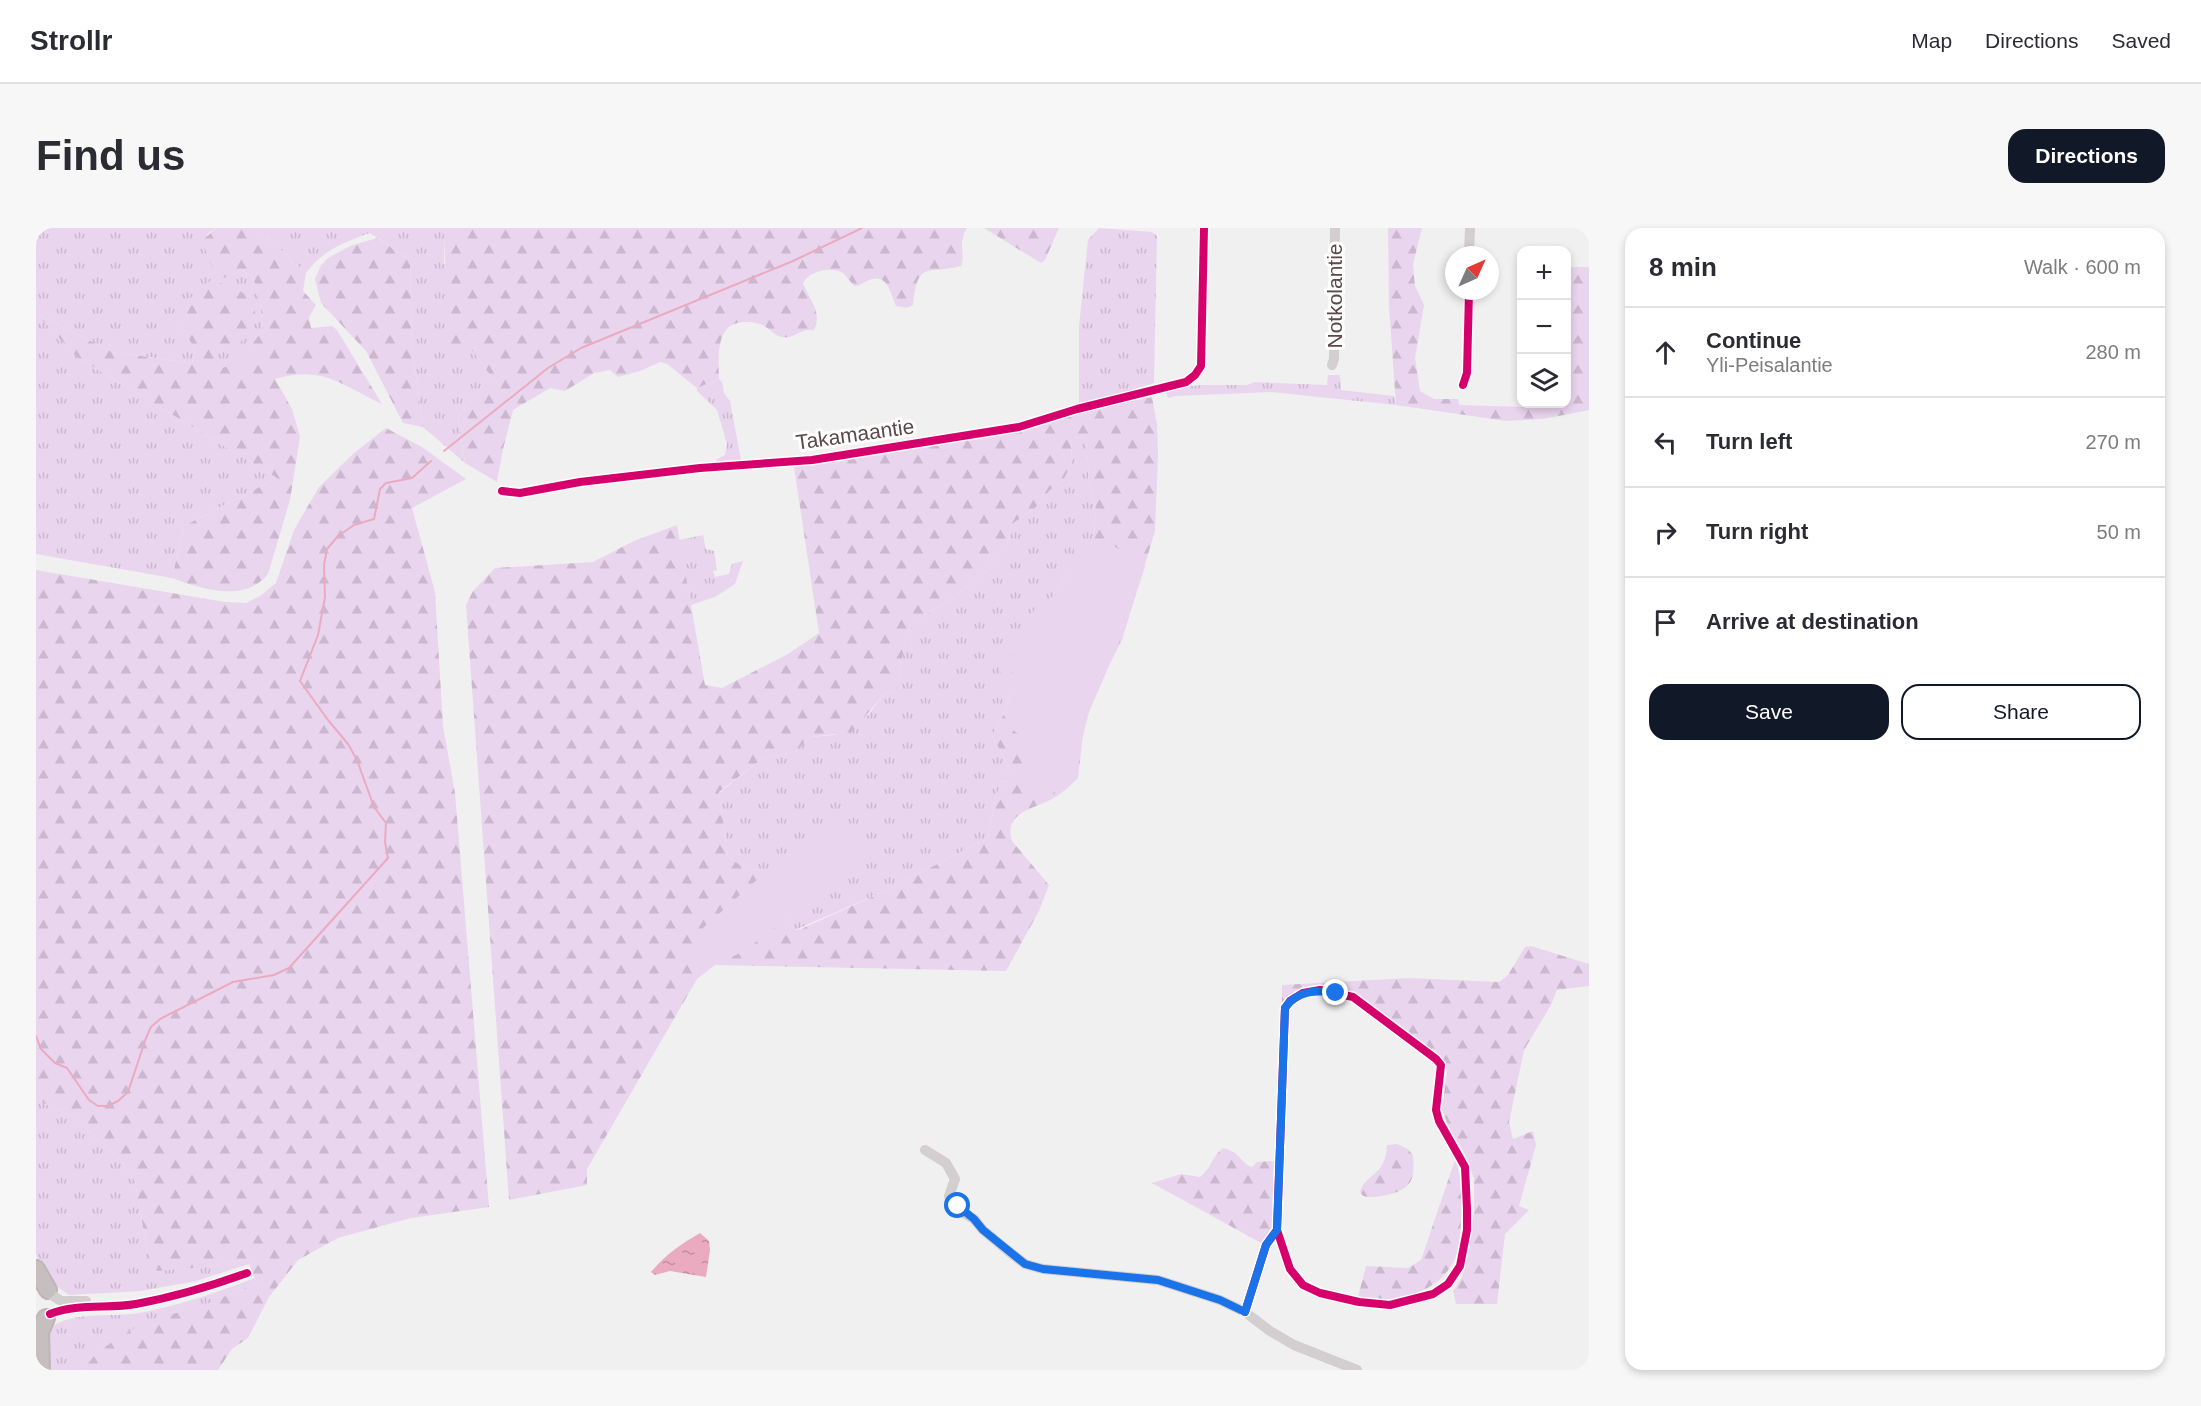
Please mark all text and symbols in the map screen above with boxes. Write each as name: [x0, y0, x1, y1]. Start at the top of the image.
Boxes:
text: Strollr: [30, 25, 112, 56]
text: Map: [1911, 29, 1952, 52]
text: Directions: [1985, 29, 2078, 52]
text: Saved: [2111, 29, 2171, 52]
button: Directions: [2008, 129, 2165, 183]
text: Find us: [36, 132, 185, 179]
street label: Notkolantie: [1323, 243, 1346, 349]
north arrow: [1445, 246, 1499, 300]
map controls: [1517, 246, 1571, 408]
button: +: [1517, 246, 1571, 300]
text: 8 min: [1649, 252, 1717, 282]
text: Walk · 600 m: [2024, 256, 2141, 278]
button: −: [1517, 300, 1571, 354]
text: Continue: [1706, 328, 1801, 353]
icon: ahead: [1649, 336, 1682, 369]
text: 280 m: [2085, 341, 2141, 363]
button: layers: [1517, 354, 1571, 408]
text: Yli-Peisalantie: [1706, 354, 1833, 376]
street label: Takamaantie: [794, 414, 916, 454]
icon: left: [1649, 426, 1682, 459]
text: Turn left: [1706, 429, 1792, 454]
text: 270 m: [2085, 431, 2141, 453]
icon: right: [1649, 516, 1682, 549]
text: Turn right: [1706, 519, 1808, 544]
text: 50 m: [2097, 521, 2141, 543]
icon: arrive: [1649, 606, 1682, 639]
text: Arrive at destination: [1706, 609, 1919, 634]
button: Save: [1649, 684, 1889, 740]
button: Share: [1901, 684, 2141, 740]
route end: [1322, 979, 1348, 1005]
route start: [944, 1192, 970, 1218]

